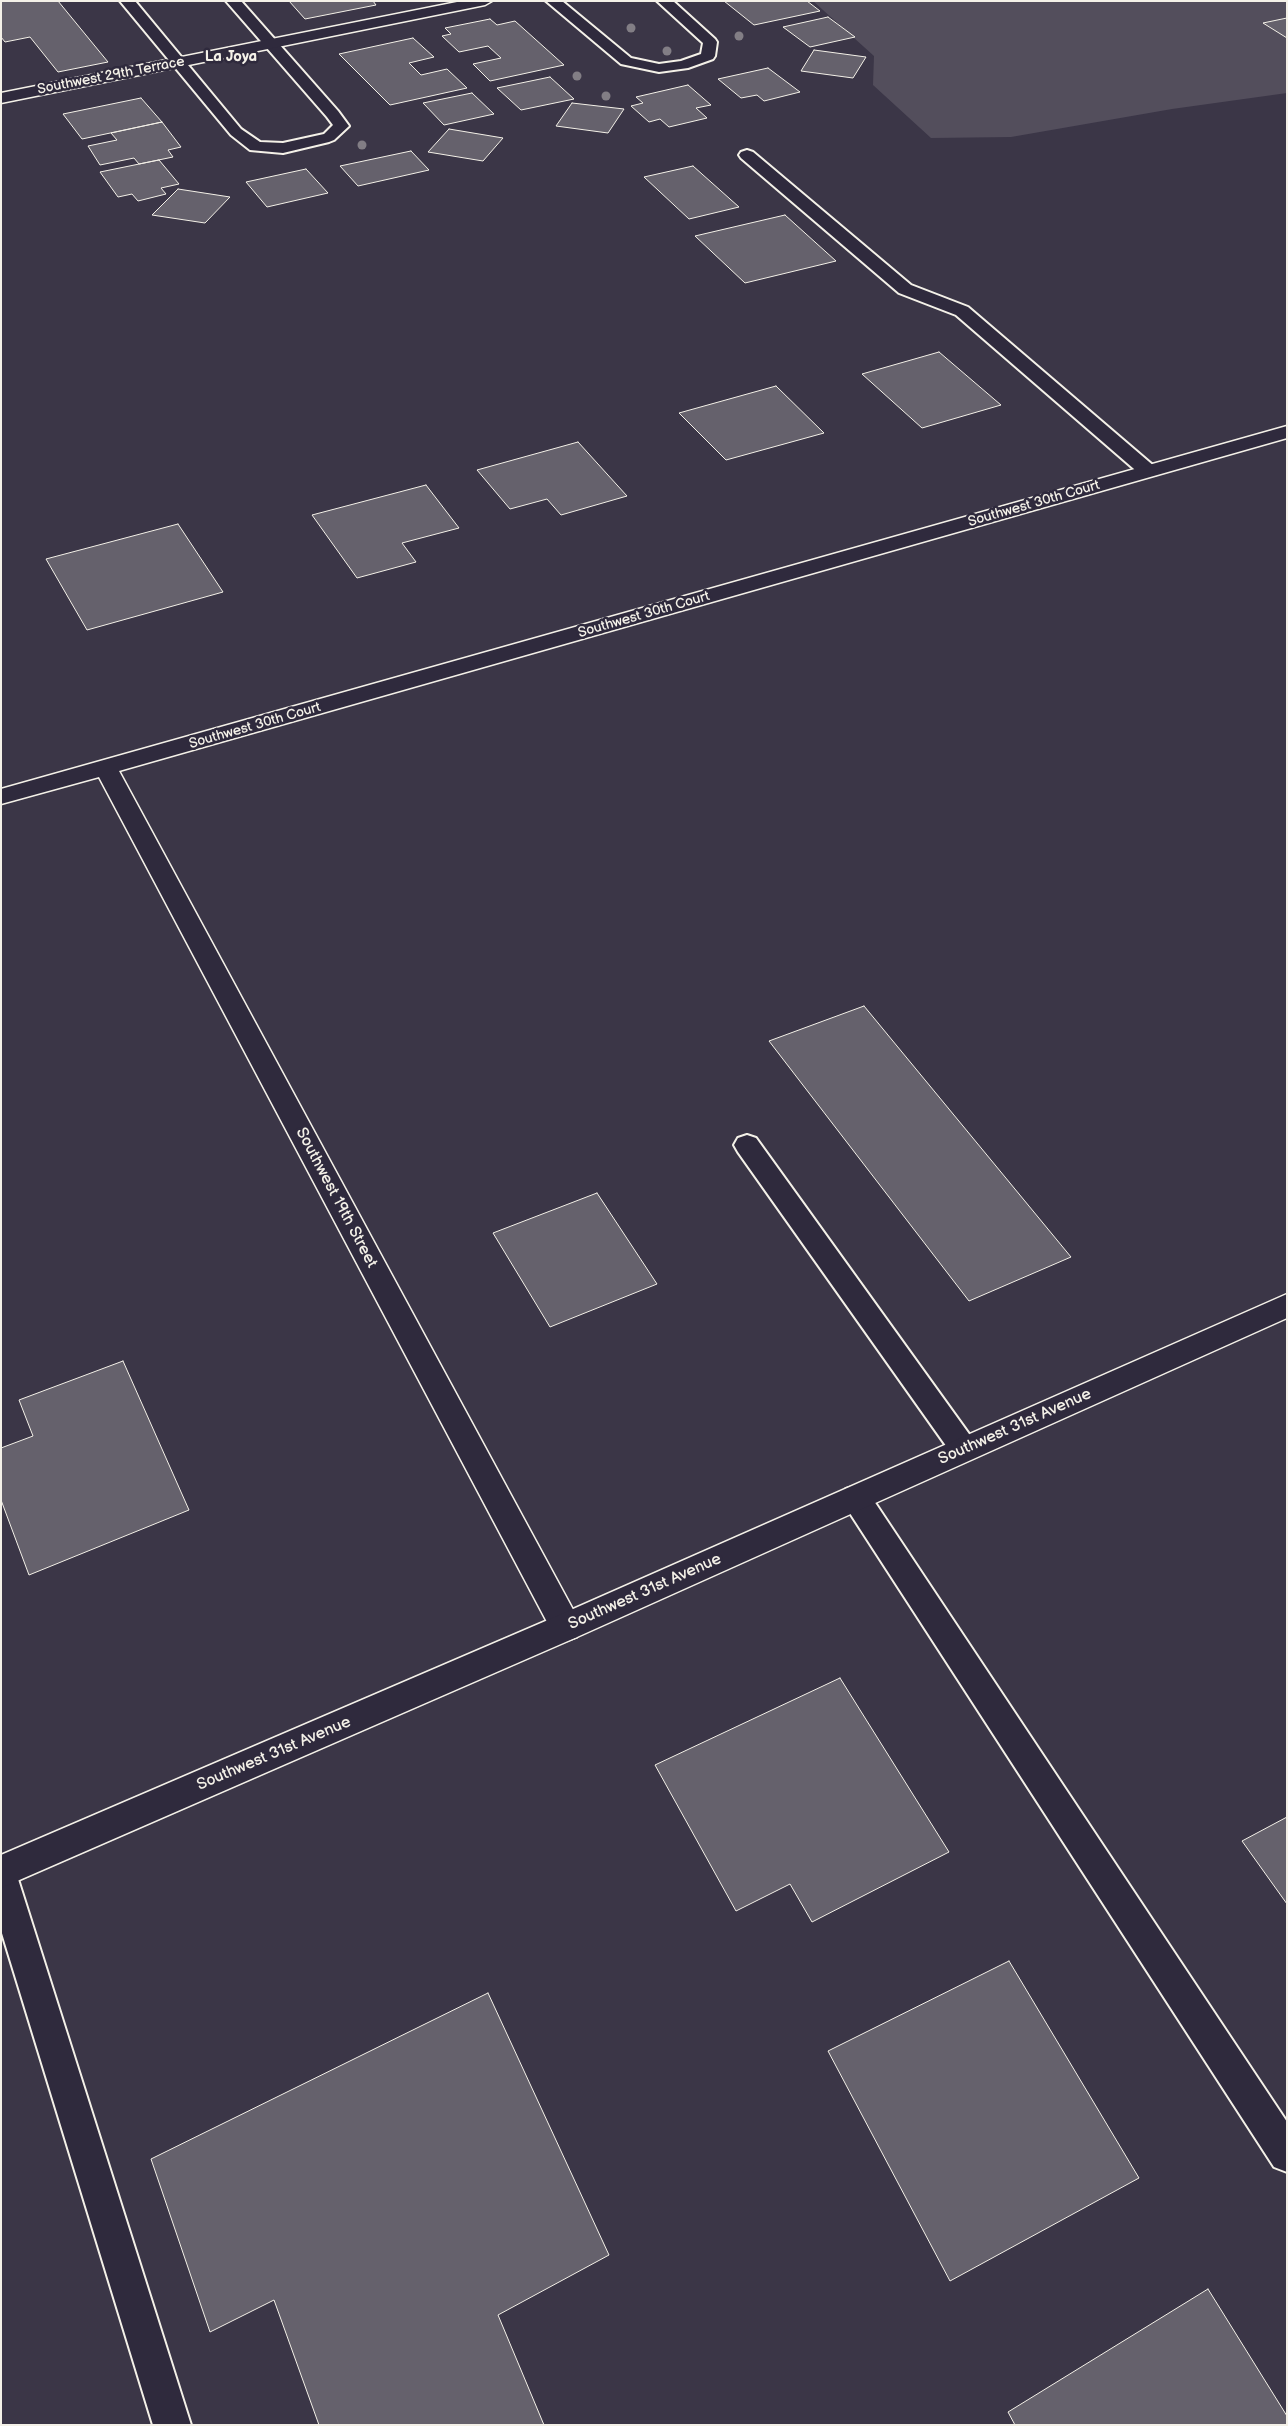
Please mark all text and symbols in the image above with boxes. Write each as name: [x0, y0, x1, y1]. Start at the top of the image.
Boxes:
district label: La Joya: [205, 48, 257, 66]
street label: Southwest 29th Terrace: [36, 53, 186, 99]
street label: Southwest 30th Court: [966, 477, 1102, 531]
street label: Southwest 30th Court: [576, 588, 712, 642]
street label: Southwest 30th Court: [187, 699, 323, 753]
street label: Southwest 19th Street: [291, 1125, 381, 1271]
street label: Southwest 31st Avenue: [936, 1385, 1094, 1469]
street label: Southwest 31st Avenue: [566, 1550, 724, 1634]
street label: Southwest 31st Avenue: [194, 1713, 354, 1795]

